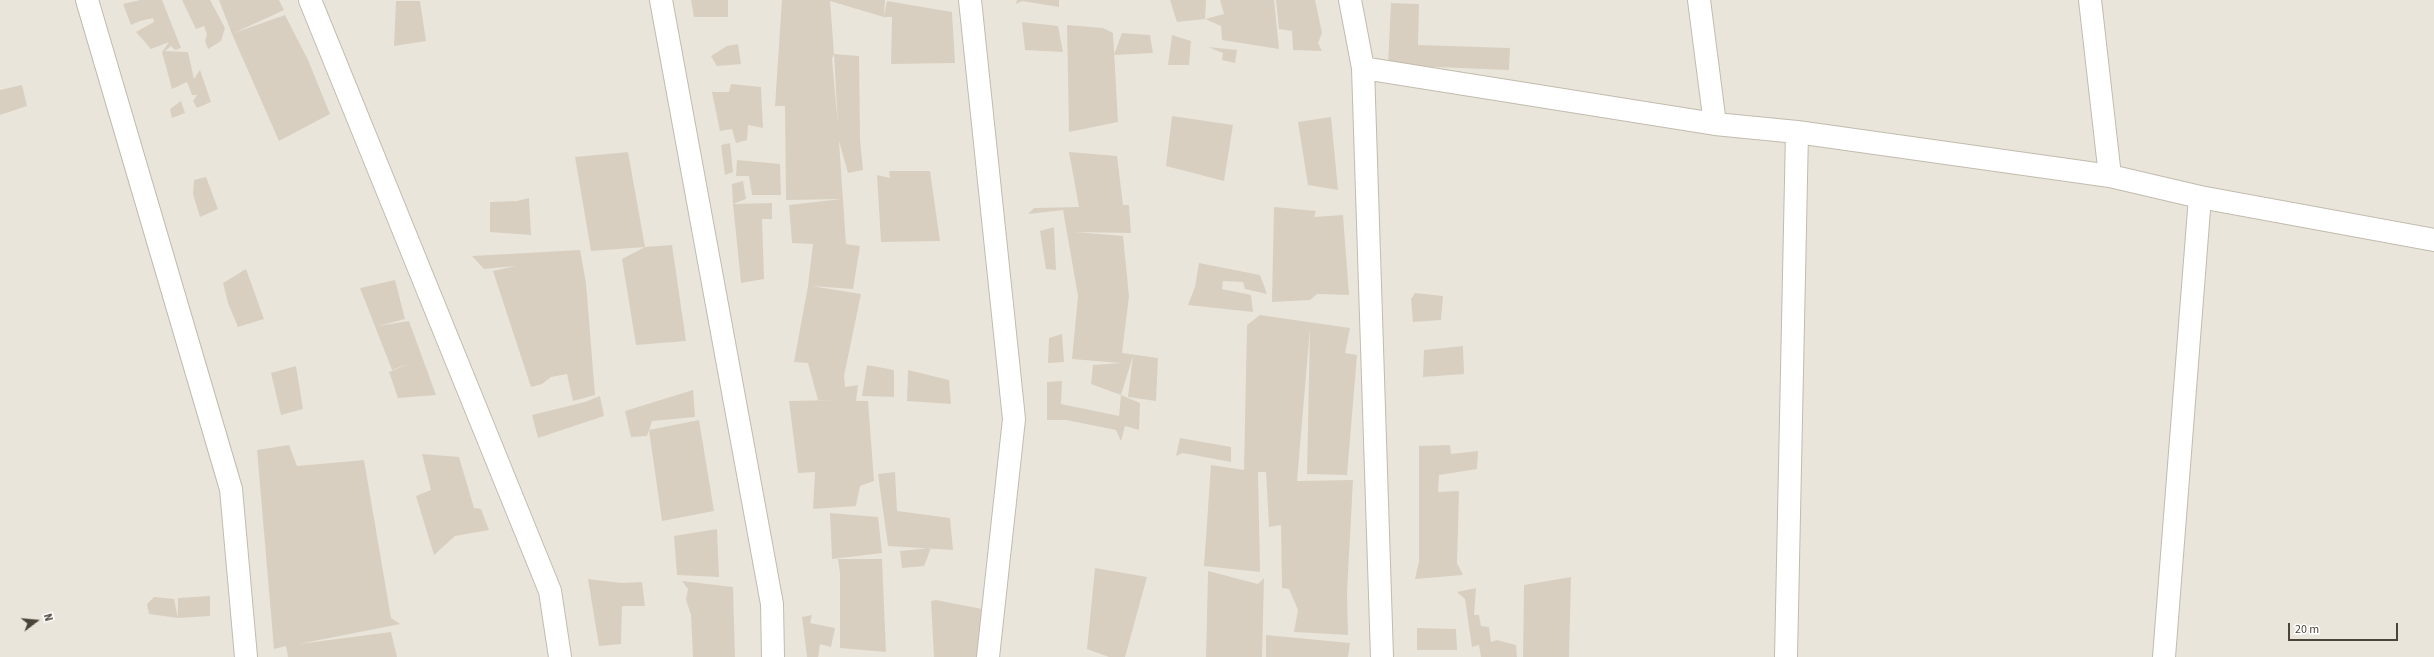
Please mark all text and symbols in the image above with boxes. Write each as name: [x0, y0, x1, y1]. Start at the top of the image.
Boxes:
north arrow: [16, 601, 56, 641]
text: N: [40, 612, 56, 623]
scale bar: [2290, 615, 2400, 641]
text: 20 m: [2295, 621, 2319, 638]

